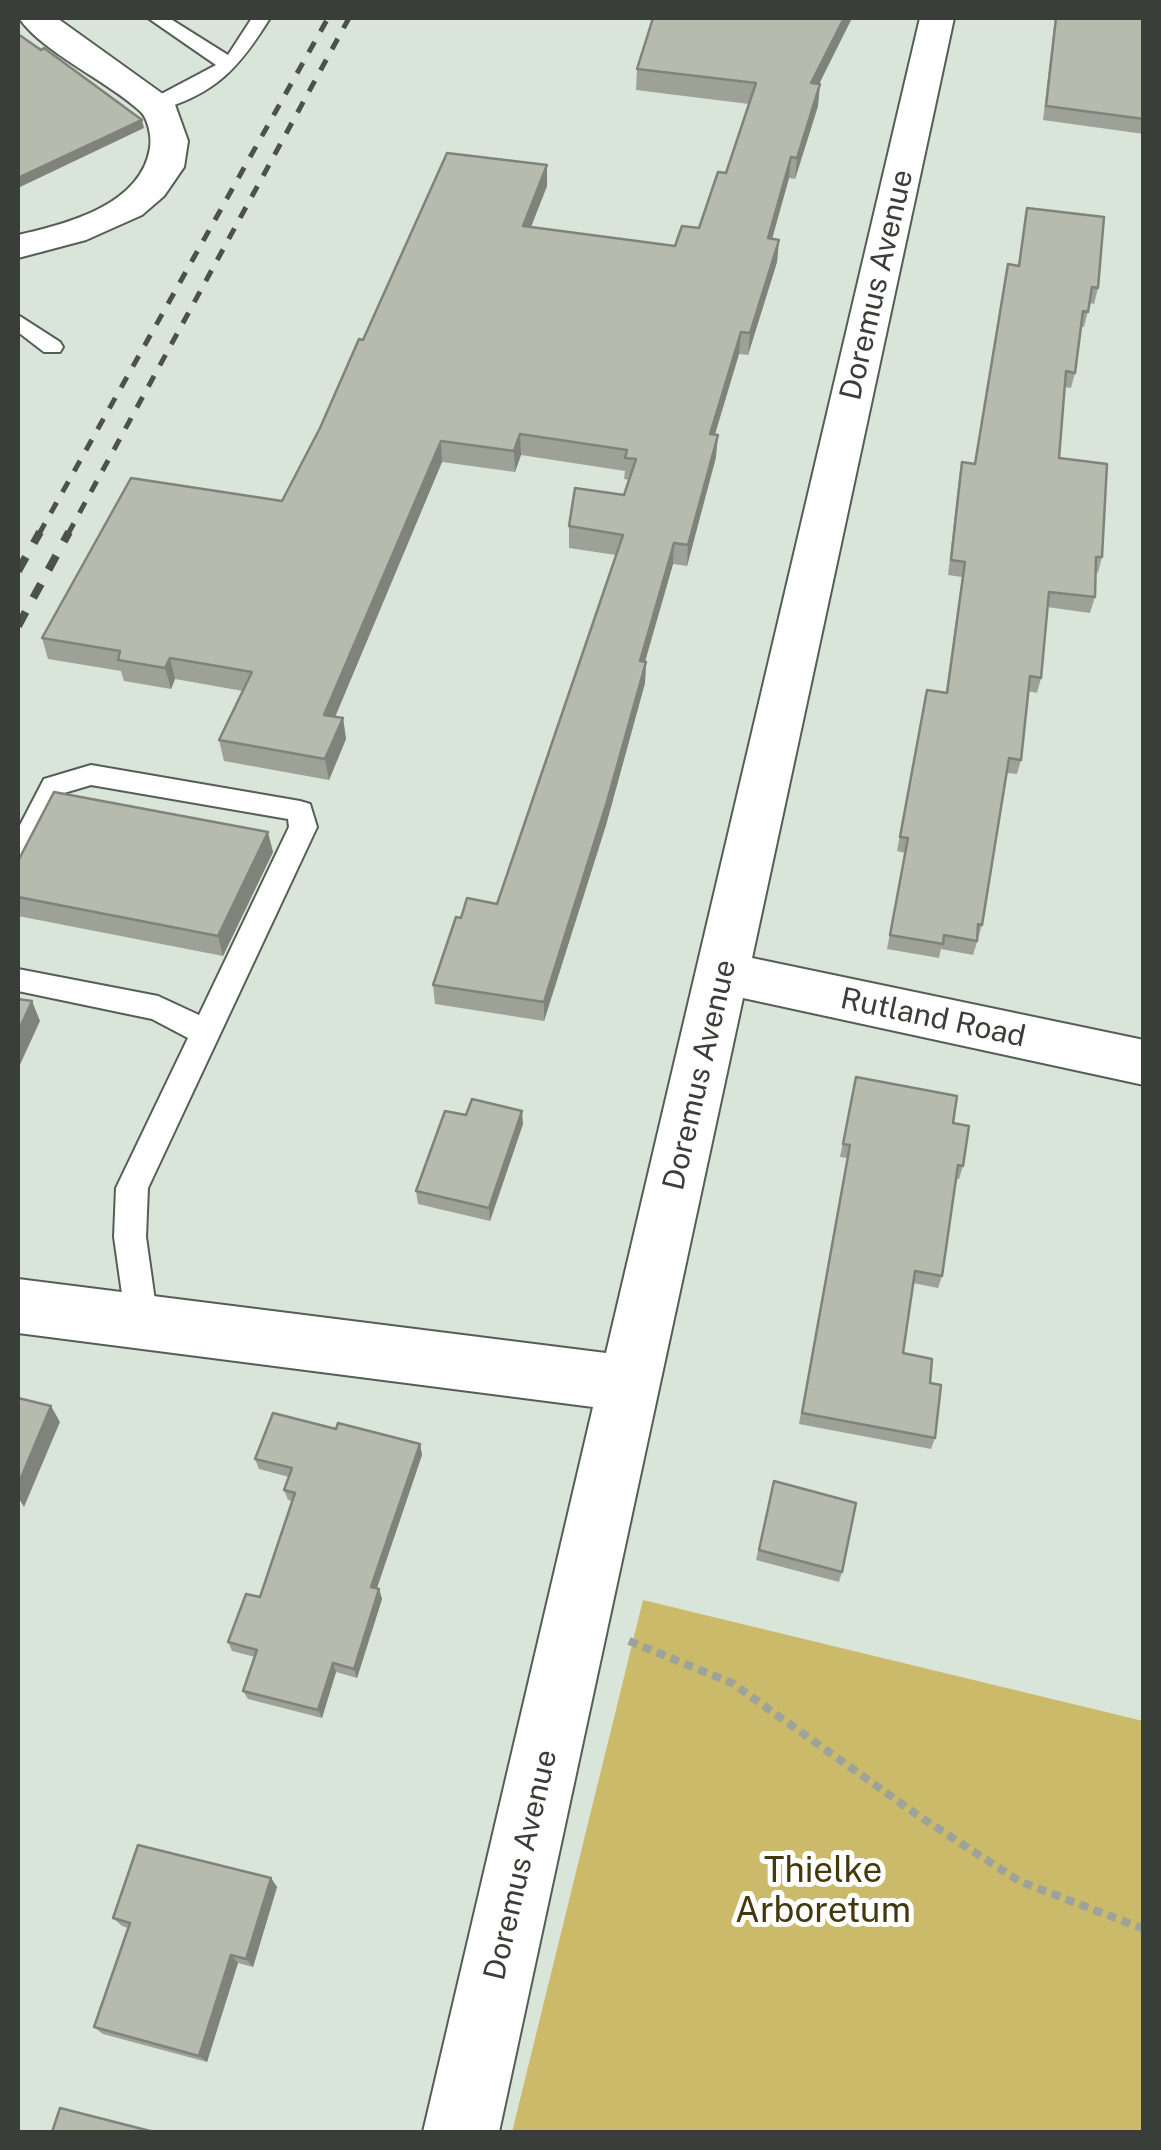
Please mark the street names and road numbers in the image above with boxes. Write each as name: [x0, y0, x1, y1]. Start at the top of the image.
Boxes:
street label: Doremus Avenue: [833, 166, 921, 404]
street label: Doremus Avenue: [656, 956, 744, 1194]
street label: Rutland Road: [837, 981, 1029, 1055]
street label: Doremus Avenue: [477, 1746, 565, 1984]

